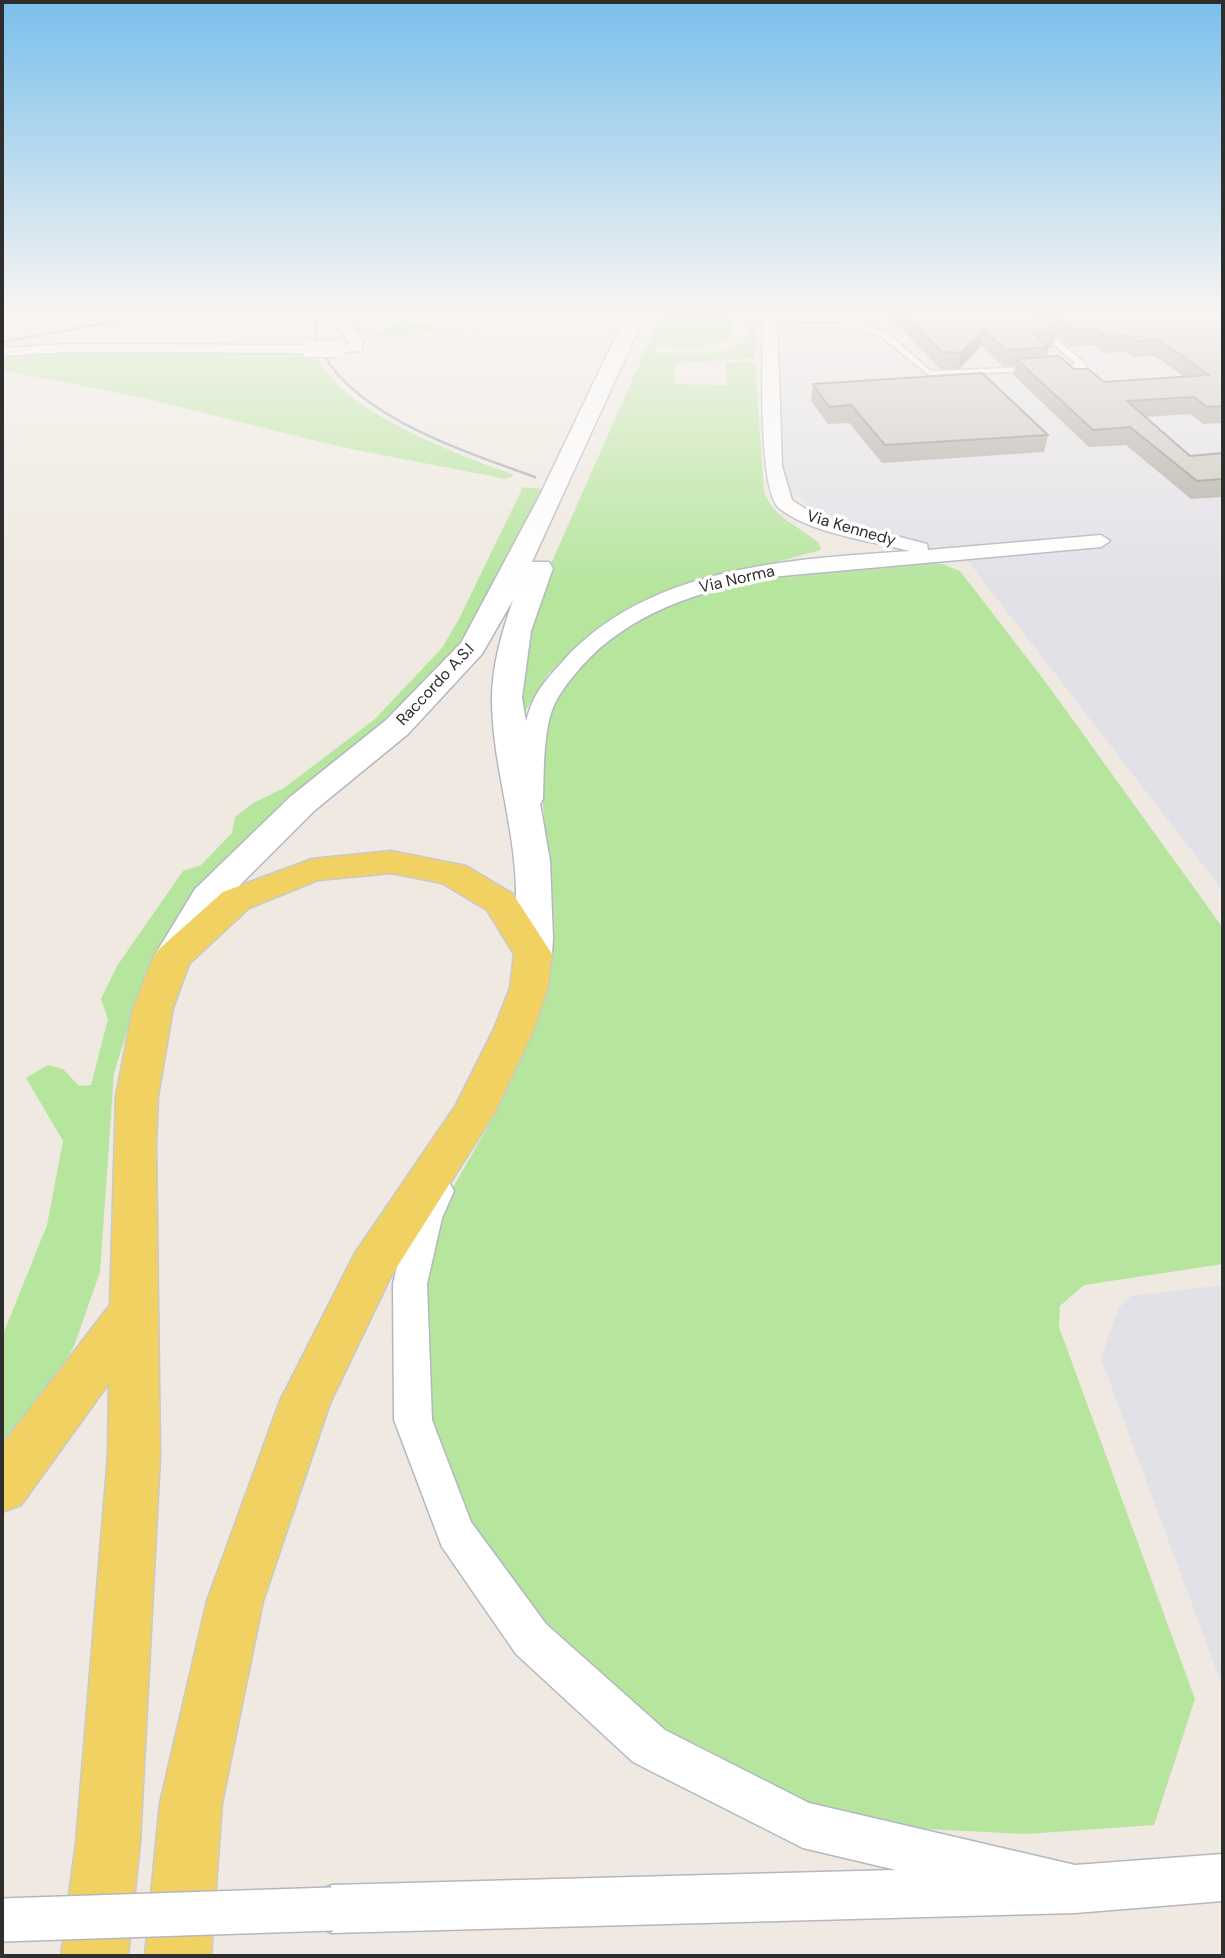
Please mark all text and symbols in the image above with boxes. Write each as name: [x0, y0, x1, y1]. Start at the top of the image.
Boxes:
street label: Via Kennedy: [804, 507, 898, 551]
street label: Via Norma: [697, 562, 777, 598]
street label: Raccordo A.S.I: [393, 640, 479, 730]

